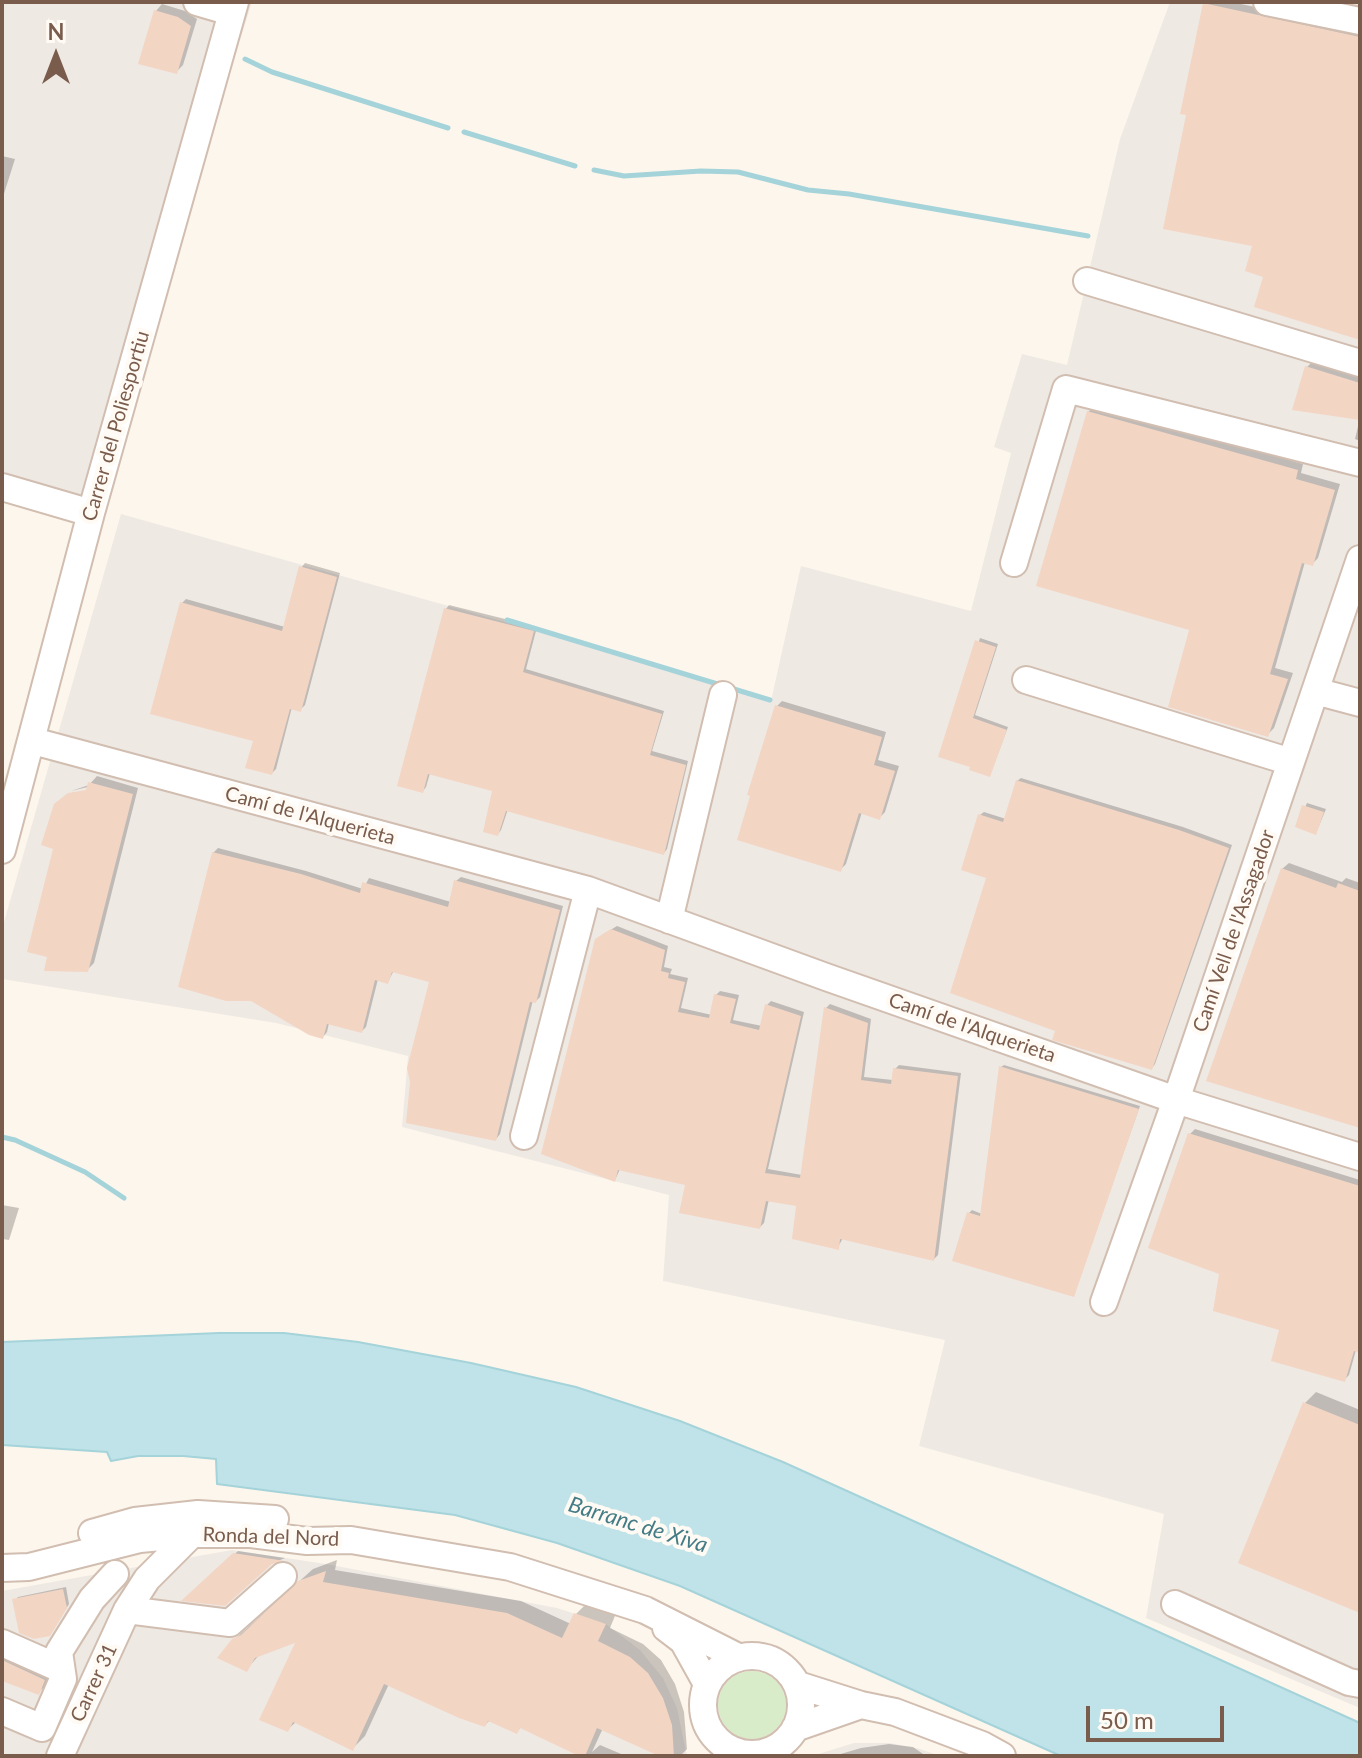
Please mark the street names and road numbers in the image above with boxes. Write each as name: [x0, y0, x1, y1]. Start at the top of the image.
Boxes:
street label: Carrer del Poliesportiu: [77, 328, 155, 524]
street label: Camí de l'Alquerieta: [222, 782, 398, 850]
street label: Camí Vell de l'Assagador: [1188, 827, 1280, 1035]
street label: Camí de l'Alquerieta: [885, 988, 1059, 1068]
street label: Ronda del Nord: [202, 1523, 340, 1551]
street label: Carrer 31: [65, 1640, 123, 1726]

